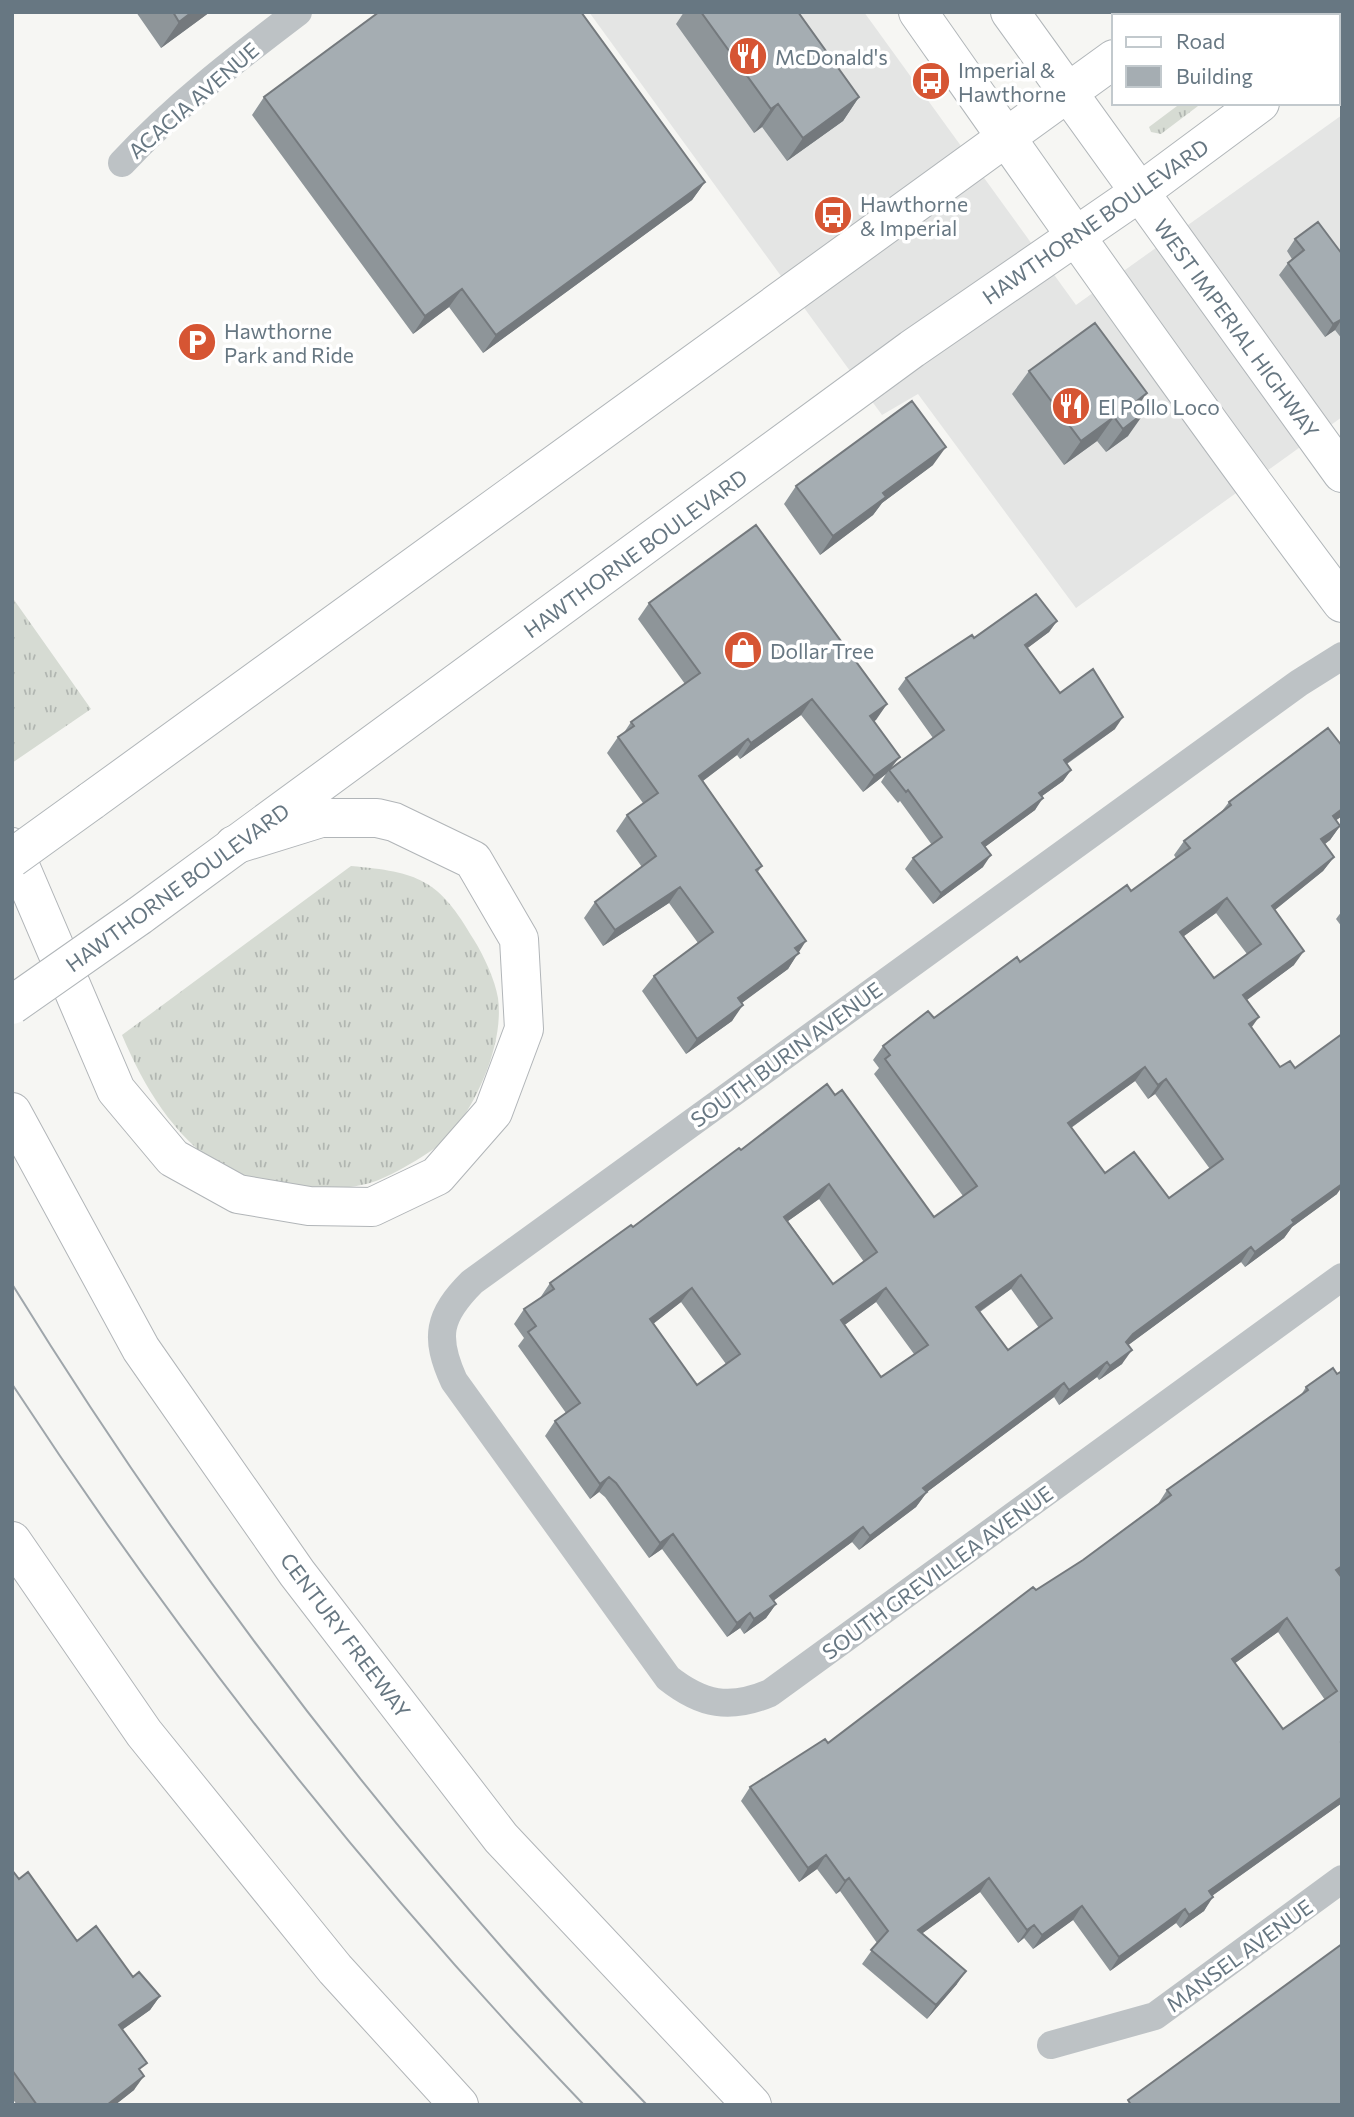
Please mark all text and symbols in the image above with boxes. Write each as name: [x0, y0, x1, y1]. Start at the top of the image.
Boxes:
legend: [1112, 14, 1340, 105]
text: Road: [1176, 28, 1225, 53]
restaurant icon: McDonald's: [727, 35, 769, 77]
street label: ACACIA AVENUE: [123, 37, 263, 163]
place label: McDonald's: [775, 44, 888, 69]
place label: Imperial & Hawthorne: [958, 57, 1066, 106]
bus stop icon: Imperial & Hawthorne: [910, 60, 952, 102]
text: Building: [1176, 63, 1253, 88]
street label: HAWTHORNE BOULEVARD: [977, 133, 1213, 309]
place label: Hawthorne & Imperial: [860, 191, 968, 240]
bus stop icon: Hawthorne & Imperial: [812, 194, 854, 236]
street label: WEST IMPERIAL HIGHWAY: [1149, 214, 1325, 443]
place label: Hawthorne Park and Ride: [224, 318, 354, 367]
parking icon: Hawthorne Park and Ride: [176, 321, 218, 363]
restaurant icon: El Pollo Loco: [1050, 385, 1092, 427]
place label: El Pollo Loco: [1098, 394, 1220, 419]
street label: HAWTHORNE BOULEVARD: [518, 463, 752, 643]
shop icon: Dollar Tree: [722, 629, 764, 671]
place label: Dollar Tree: [770, 638, 874, 663]
street label: HAWTHORNE BOULEVARD: [60, 797, 294, 977]
street label: SOUTH BURIN AVENUE: [686, 976, 886, 1132]
street label: SOUTH GREVILLEA AVENUE: [817, 1480, 1057, 1664]
street label: CENTURY FREEWAY: [276, 1548, 416, 1723]
street label: MANSEL AVENUE: [1161, 1894, 1317, 2016]

